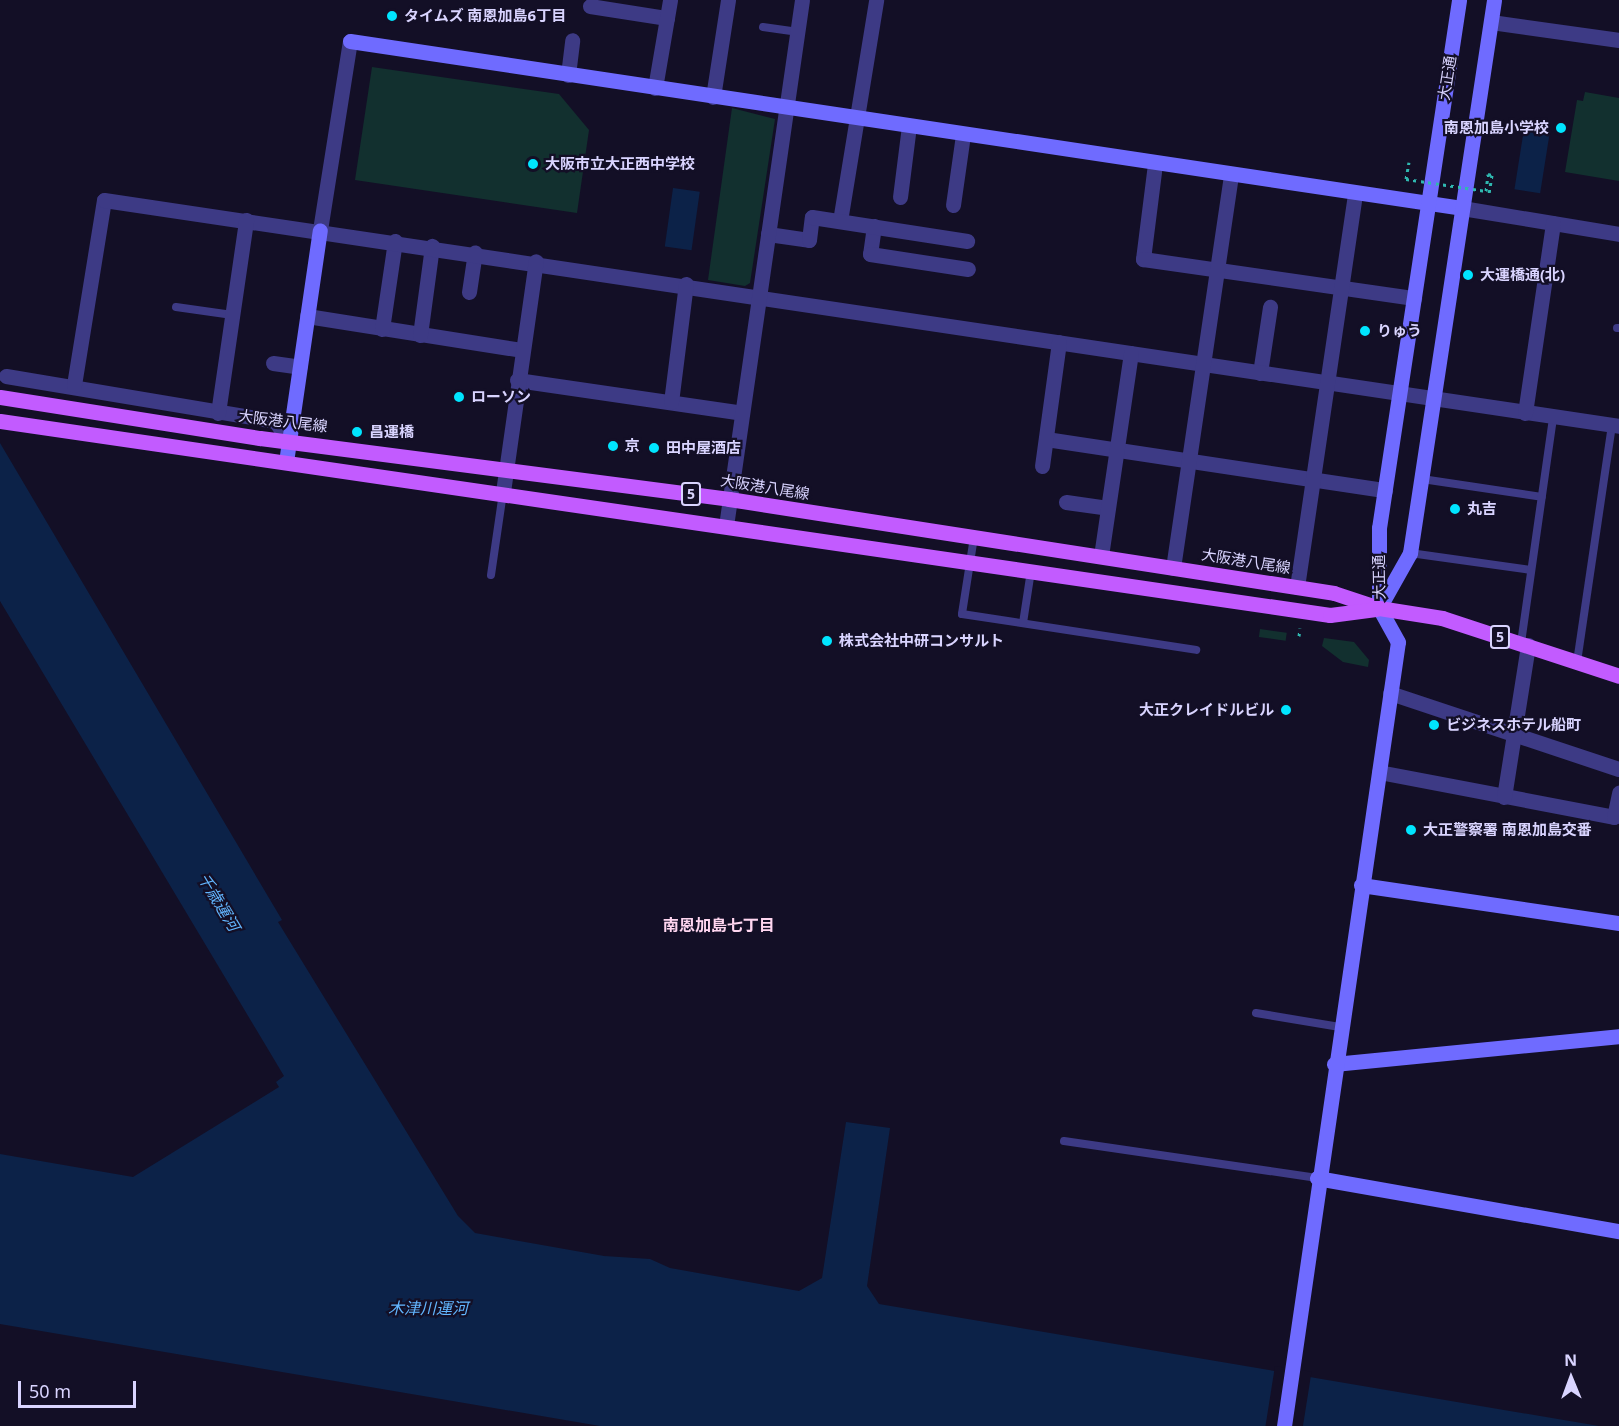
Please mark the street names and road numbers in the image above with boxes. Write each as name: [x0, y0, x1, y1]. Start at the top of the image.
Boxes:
street label: 大正通: [1435, 54, 1459, 102]
street label: 大阪港八尾線: [237, 407, 329, 435]
street label: 大阪港八尾線: [719, 471, 811, 503]
road number: 5: [680, 483, 702, 505]
street label: 大阪港八尾線: [1200, 545, 1292, 577]
street label: 大正通: [1370, 554, 1388, 600]
road number: 5: [1490, 626, 1510, 648]

